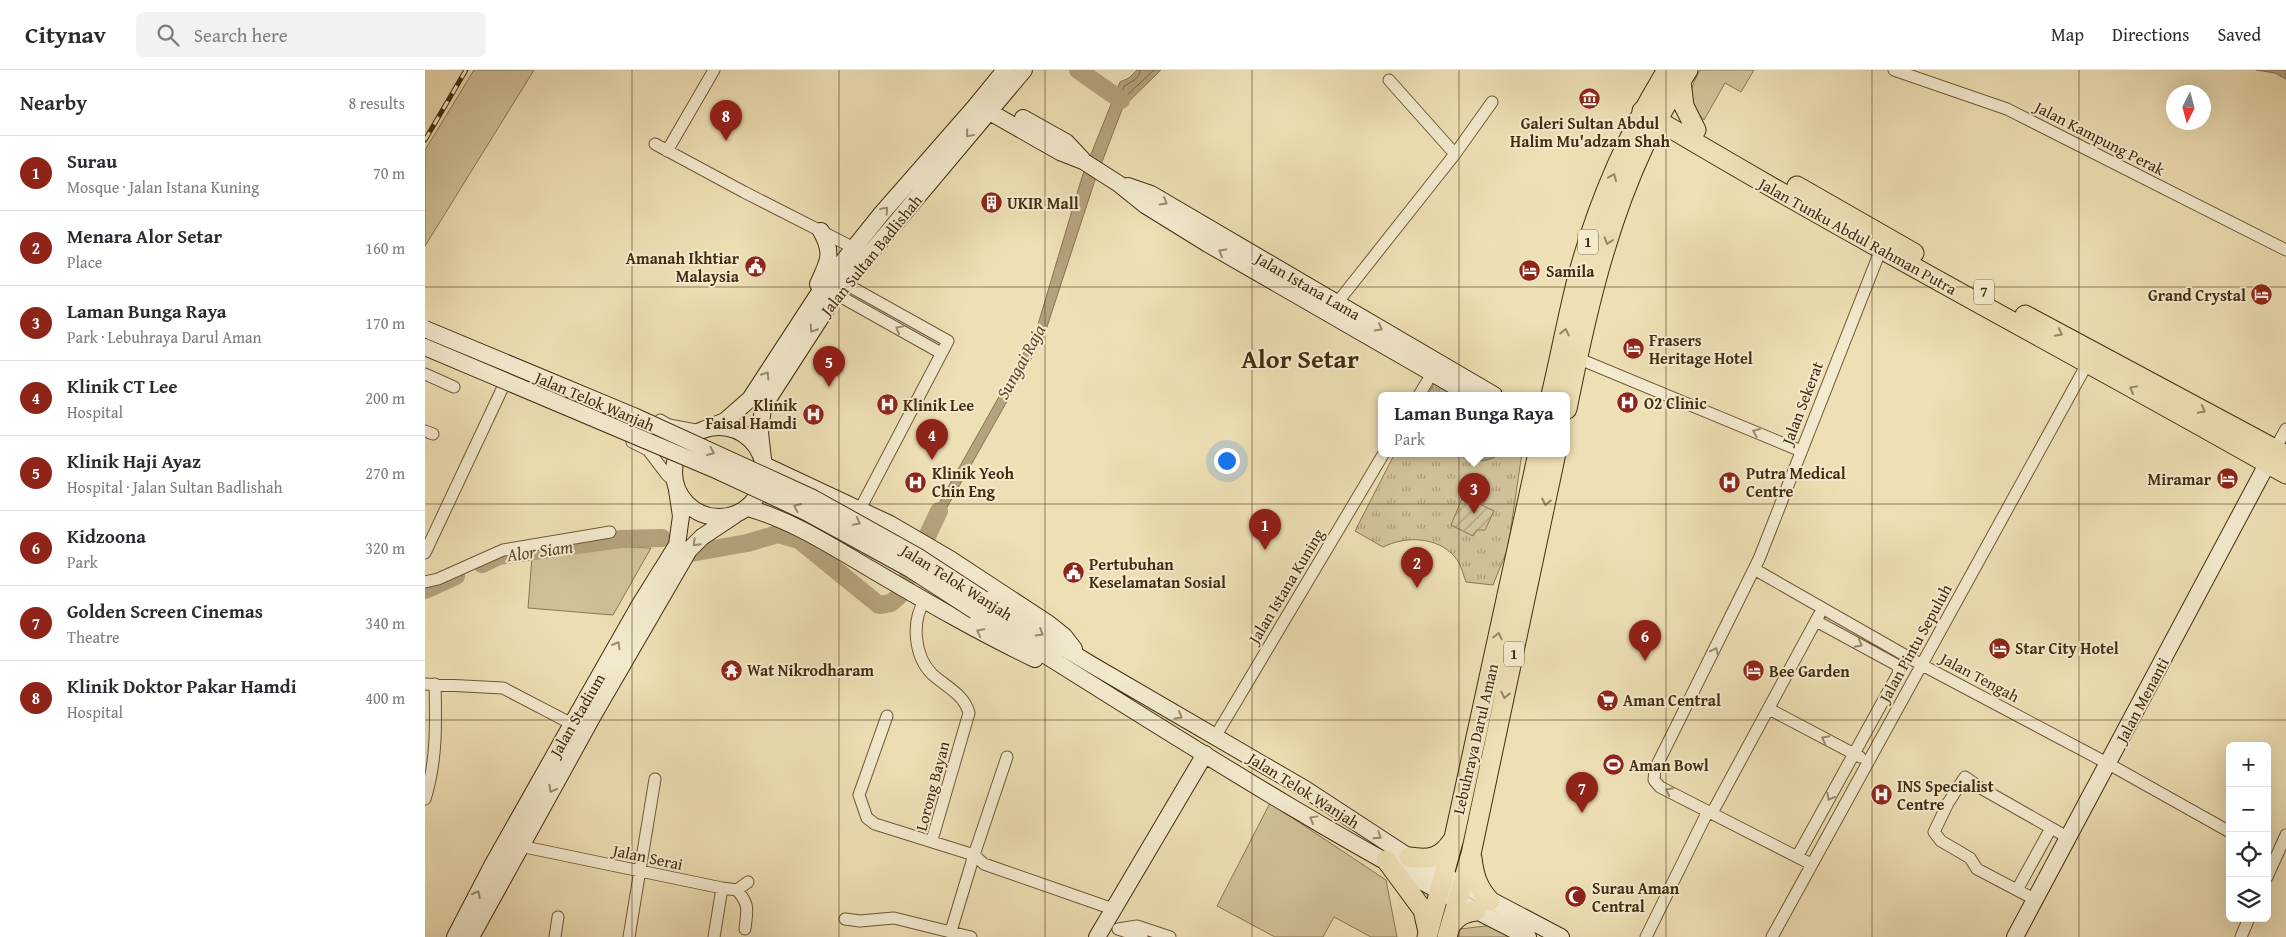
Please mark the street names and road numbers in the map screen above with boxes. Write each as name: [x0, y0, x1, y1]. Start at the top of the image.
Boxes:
street label: Jalan Kampung Perak: [2029, 94, 2170, 182]
street label: Jalan Tunku Abdul Rahman Putra: [1753, 170, 1962, 301]
street label: Jalan Sultan Badlishah: [813, 189, 927, 322]
road number: 1: [1578, 230, 1598, 254]
street label: Jalan Istana Lama: [1249, 245, 1365, 326]
road number: 7: [1974, 280, 1994, 304]
street label: Jalan Sekerat: [1774, 358, 1829, 450]
street label: Jalan Telok Wanjah: [530, 364, 658, 437]
street label: Jalan Istana Kuning: [1241, 524, 1330, 650]
street label: Jalan Telok Wanjah: [895, 537, 1018, 626]
street label: Jalan Pintu Sepuluh: [1872, 580, 1957, 708]
road number: 1: [1504, 642, 1524, 666]
street label: Jalan Tengah: [1934, 645, 2024, 708]
street label: Jalan Menanti: [2109, 653, 2175, 749]
street label: Lebuhraya Darul Aman: [1446, 661, 1504, 817]
street label: Jalan Stadium: [542, 669, 611, 763]
street label: Lorong Bayan: [909, 739, 955, 833]
street label: Jalan Telok Wanjah: [1242, 745, 1365, 834]
street label: Jalan Serai: [609, 837, 686, 876]

